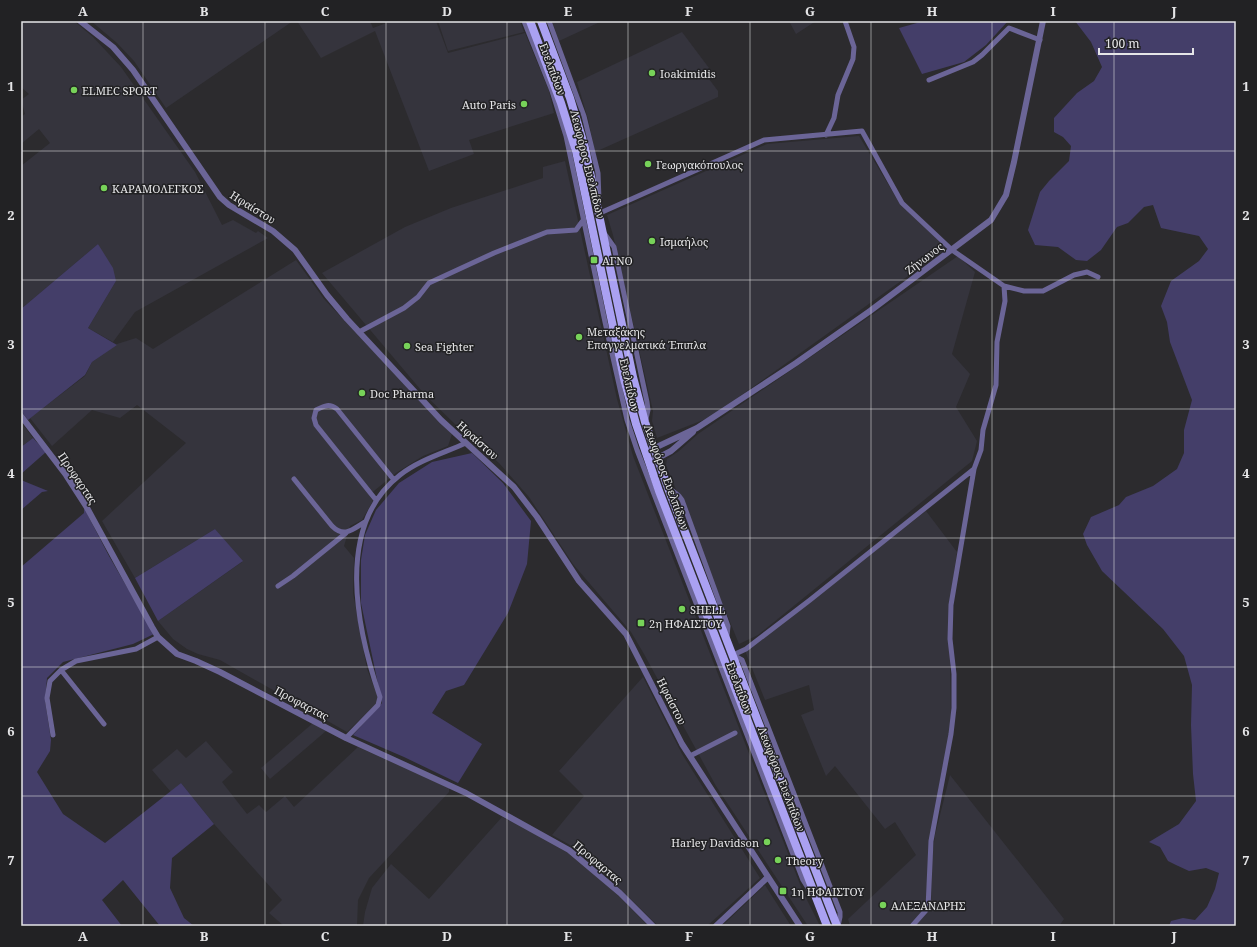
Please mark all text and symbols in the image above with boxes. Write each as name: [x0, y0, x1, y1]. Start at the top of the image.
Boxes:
text: A: [78, 2, 88, 20]
text: B: [200, 2, 209, 20]
text: C: [321, 2, 330, 20]
text: D: [442, 2, 452, 20]
text: E: [564, 2, 573, 20]
text: F: [685, 2, 693, 20]
text: G: [805, 2, 815, 20]
text: H: [927, 2, 938, 20]
text: I: [1050, 2, 1056, 20]
text: J: [1170, 2, 1177, 20]
scale bar: [1099, 30, 1193, 56]
text: 100 m: [1105, 35, 1140, 52]
street label: Ευελπίδων: [536, 41, 570, 97]
place label: Ioakimidis: [660, 66, 716, 81]
marker: Ioakimidis: [647, 68, 657, 78]
text: 1: [7, 77, 15, 95]
text: 1: [1242, 77, 1250, 95]
place label: ELMEC SPORT: [82, 83, 157, 98]
marker: ELMEC SPORT: [69, 85, 79, 95]
place label: Auto Paris: [462, 97, 516, 112]
marker: Auto Paris: [519, 99, 529, 109]
street label: Λεωφόρος Ευελπίδων: [567, 108, 609, 220]
place label: Γεωργακόπουλος: [656, 157, 743, 172]
marker: Γεωργακόπουλος: [643, 159, 653, 169]
place label: ΚΑΡΑΜΟΛΕΓΚΟΣ: [112, 181, 204, 196]
marker: ΚΑΡΑΜΟΛΕΓΚΟΣ: [99, 183, 109, 193]
street label: Ηφαίστου: [227, 187, 279, 227]
text: 2: [7, 206, 15, 224]
text: 2: [1242, 206, 1250, 224]
place label: Ισμαήλος: [660, 234, 708, 249]
marker: Ισμαήλος: [647, 236, 657, 246]
street label: Ζήνωνος: [902, 239, 946, 277]
place label: ΑΓΝΟ: [602, 253, 633, 268]
marker: ΑΓΝΟ: [589, 255, 599, 265]
place label: Μεταξάκης Επαγγελματικά Έπιπλα: [587, 324, 706, 352]
marker: Μεταξάκης Επαγγελματικά Έπιπλα: [574, 332, 584, 342]
text: 3: [7, 335, 15, 353]
text: 3: [1242, 335, 1250, 353]
place label: Sea Fighter: [415, 339, 475, 354]
marker: Sea Fighter: [402, 341, 412, 351]
street label: Ευελπίδων: [617, 357, 644, 414]
place label: Doc Pharma: [370, 386, 434, 401]
marker: Doc Pharma: [357, 388, 367, 398]
street label: Ηφαίστου: [454, 417, 502, 463]
street label: Λεωφόρος Ευελπίδων: [641, 422, 693, 532]
street label: Προφαρτας: [55, 449, 101, 507]
text: 4: [7, 464, 15, 482]
text: 4: [1242, 464, 1250, 482]
text: 5: [7, 593, 15, 611]
text: 5: [1242, 593, 1250, 611]
place label: SHELL: [690, 602, 725, 617]
marker: SHELL: [677, 604, 687, 614]
place label: 2η ΗΦΑΙΣΤΟΥ: [649, 616, 722, 631]
marker: 2η ΗΦΑΙΣΤΟΥ: [636, 618, 646, 628]
street label: Ευελπίδων: [723, 660, 757, 716]
street label: Ηφαίστου: [654, 675, 690, 727]
street label: Προφαρτας: [272, 682, 332, 724]
text: 6: [7, 722, 15, 740]
text: 6: [1242, 722, 1250, 740]
street label: Λεωφόρος Ευελπίδων: [755, 724, 809, 834]
place label: Harley Davidson: [671, 835, 759, 850]
street label: Προφαρτας: [570, 837, 626, 887]
marker: Harley Davidson: [762, 837, 772, 847]
text: 7: [7, 851, 15, 869]
text: 7: [1242, 851, 1250, 869]
place label: Theory: [786, 853, 824, 868]
marker: Theory: [773, 855, 783, 865]
place label: 1η ΗΦΑΙΣΤΟΥ: [791, 884, 864, 899]
marker: 1η ΗΦΑΙΣΤΟΥ: [778, 886, 788, 896]
place label: ΑΛΕΞΑΝΔΡΗΣ: [891, 898, 966, 913]
marker: ΑΛΕΞΑΝΔΡΗΣ: [878, 900, 888, 910]
text: A: [78, 927, 88, 945]
text: B: [200, 927, 209, 945]
text: C: [321, 927, 330, 945]
text: D: [442, 927, 452, 945]
text: E: [564, 927, 573, 945]
text: F: [685, 927, 693, 945]
text: G: [805, 927, 815, 945]
text: H: [927, 927, 938, 945]
text: I: [1050, 927, 1056, 945]
text: J: [1170, 927, 1177, 945]

